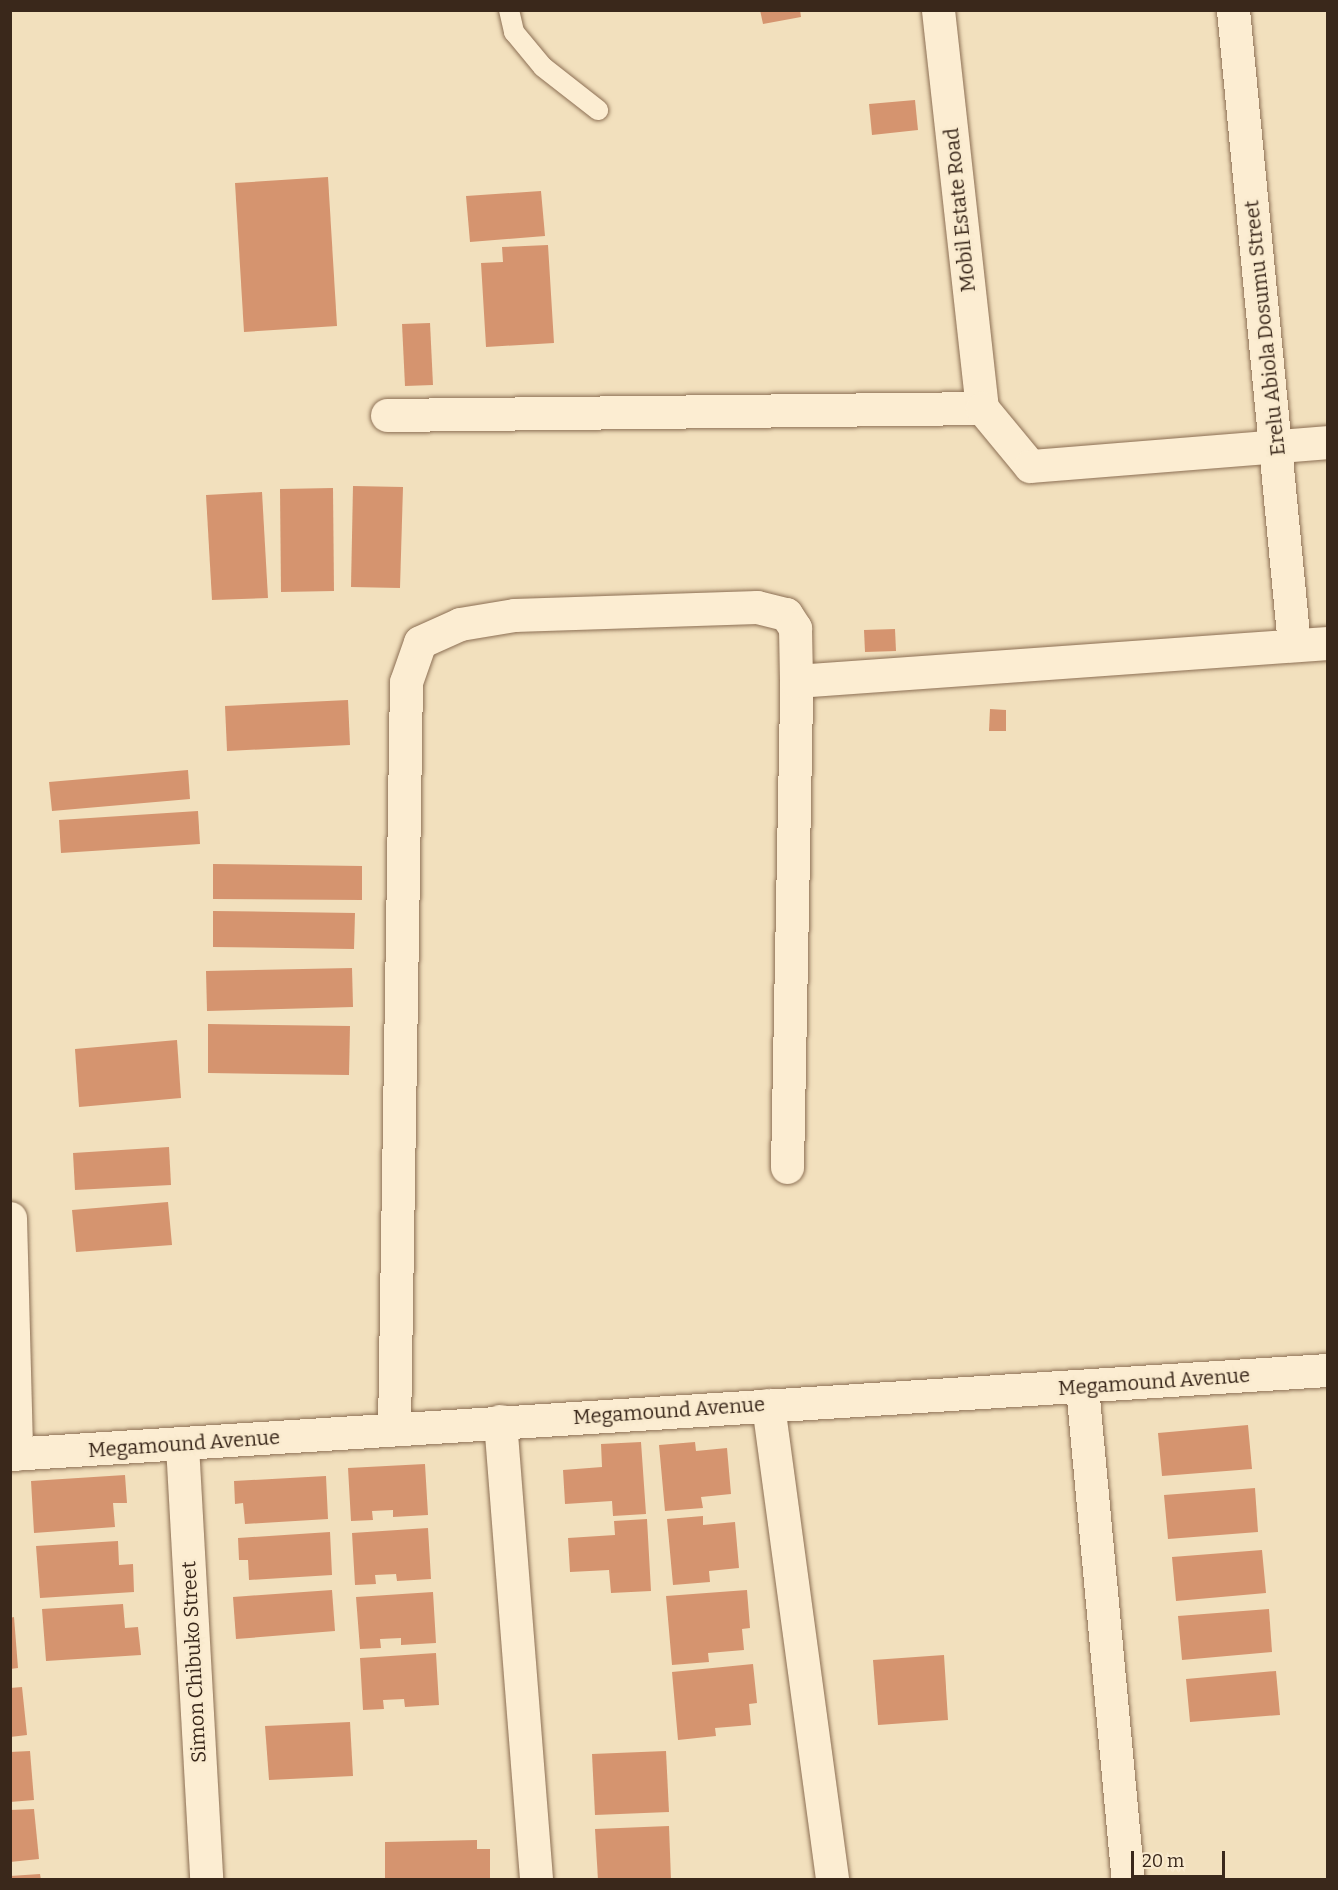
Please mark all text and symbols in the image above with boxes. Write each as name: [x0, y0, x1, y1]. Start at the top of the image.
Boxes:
street label: Mobil Estate Road: [939, 127, 981, 293]
street label: Erelu Abiola Dosumu Street: [1240, 199, 1290, 457]
street label: Megamound Avenue: [1057, 1363, 1251, 1401]
street label: Megamound Avenue: [572, 1392, 766, 1430]
street label: Megamound Avenue: [87, 1425, 281, 1463]
street label: Simon Chibuko Street: [177, 1561, 211, 1763]
scale bar: [1134, 1839, 1228, 1877]
text: 20 m: [1142, 1850, 1184, 1872]

